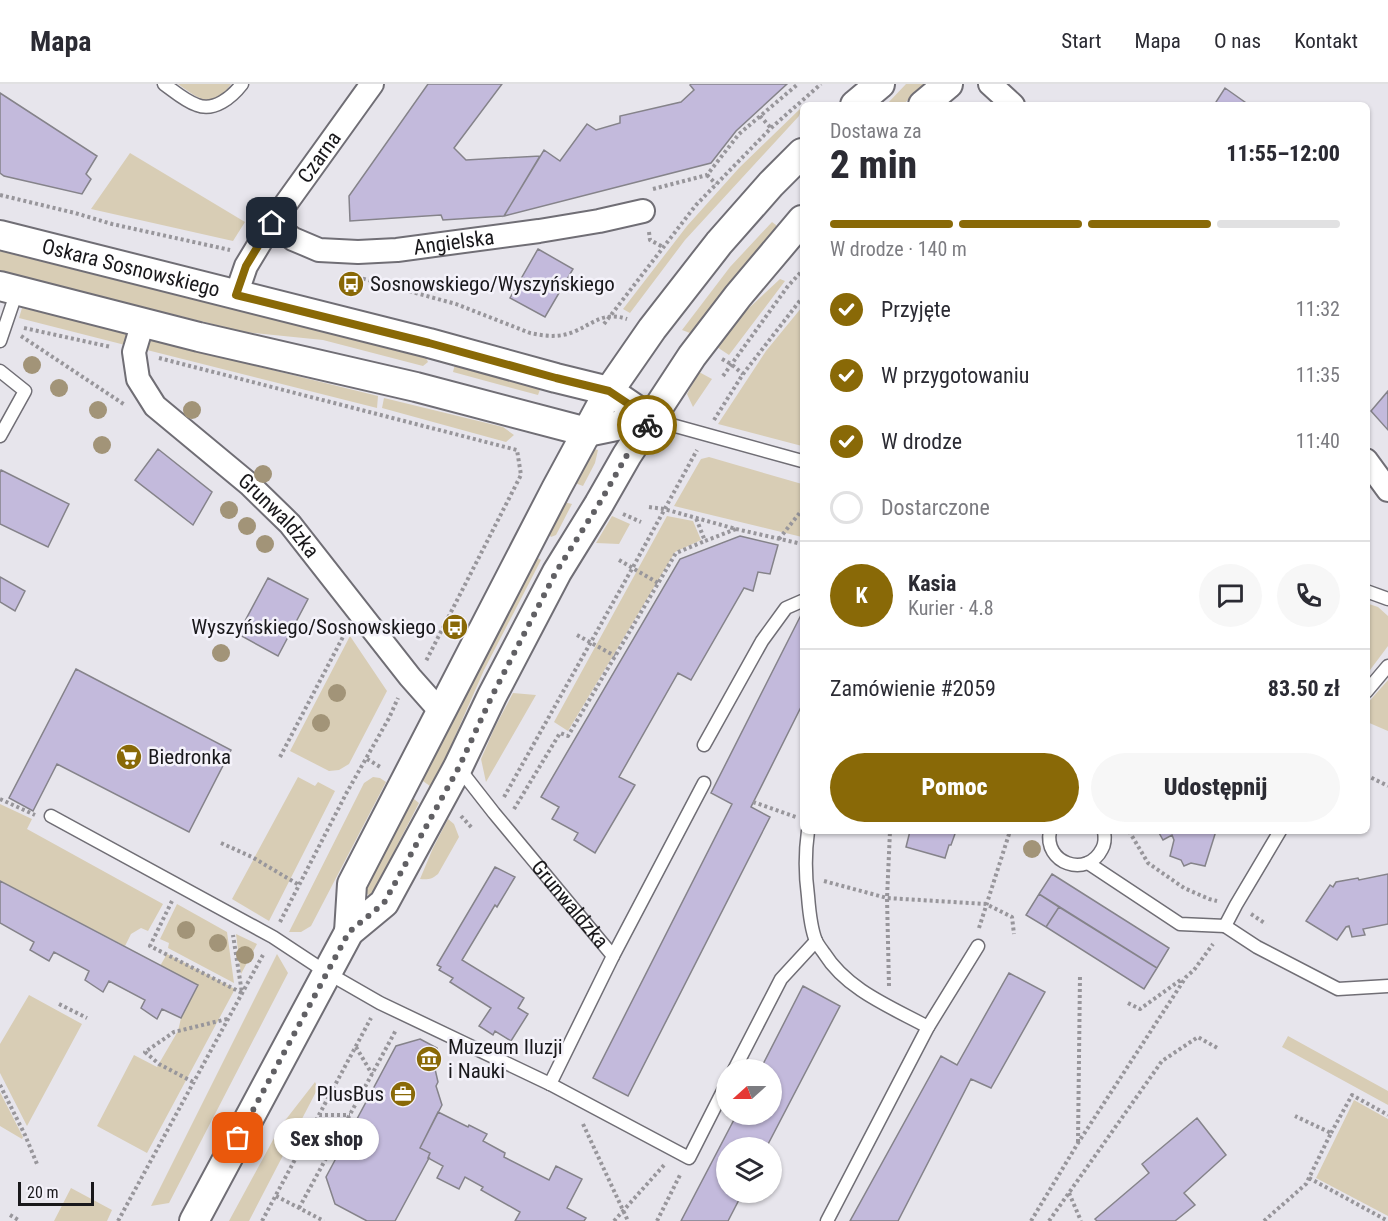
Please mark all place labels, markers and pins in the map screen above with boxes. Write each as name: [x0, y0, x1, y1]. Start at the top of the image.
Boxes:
pin: [246, 197, 297, 248]
bus stop icon: Sosnowskiego/Wyszyńskiego: [336, 269, 366, 299]
place label: Sosnowskiego/Wyszyńskiego: [370, 272, 615, 296]
bus stop icon: Wyszyńskiego/Sosnowskiego: [440, 612, 470, 642]
place label: Wyszyńskiego/Sosnowskiego: [191, 615, 436, 639]
supermarket icon: Biedronka: [114, 742, 144, 772]
place label: Biedronka: [148, 745, 231, 769]
place label: Muzeum Iluzji i Nauki: [448, 1035, 563, 1083]
museum icon: Muzeum Iluzji i Nauki: [414, 1044, 444, 1074]
office icon: PlusBus: [388, 1079, 418, 1109]
place label: PlusBus: [317, 1082, 384, 1106]
pin: [212, 1112, 263, 1163]
callout: Sex shop: [274, 1117, 379, 1159]

